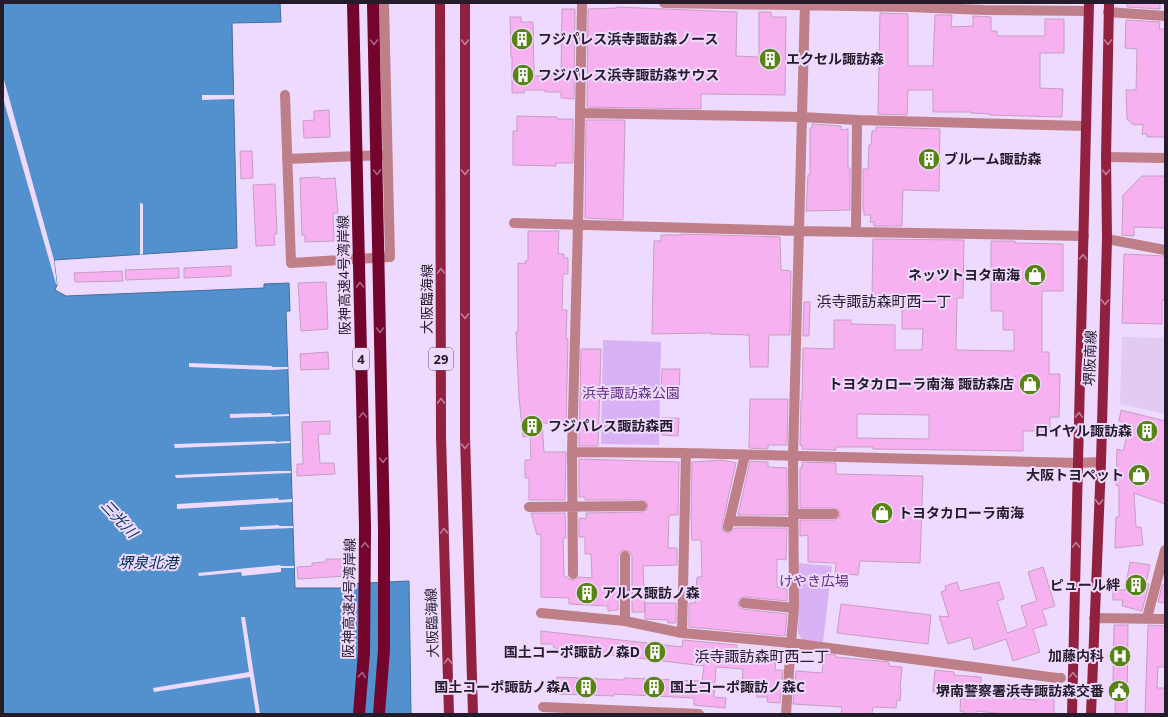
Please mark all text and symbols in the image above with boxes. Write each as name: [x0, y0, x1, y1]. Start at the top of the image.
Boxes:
building icon: フジパレス浜寺諏訪森ノース: [509, 26, 535, 52]
place label: フジパレス浜寺諏訪森ノース: [538, 29, 718, 48]
one-way arrow: [370, 39, 378, 45]
one-way arrow: [461, 39, 469, 45]
one-way arrow: [1103, 39, 1112, 45]
building icon: エクセル諏訪森: [757, 46, 783, 72]
place label: エクセル諏訪森: [786, 49, 884, 68]
building icon: フジパレス浜寺諏訪森サウス: [510, 62, 536, 88]
place label: フジパレス浜寺諏訪森サウス: [538, 65, 719, 84]
building icon: ブルーム諏訪森: [916, 146, 942, 172]
place label: ブルーム諏訪森: [944, 149, 1042, 168]
one-way arrow: [373, 169, 381, 175]
one-way arrow: [461, 169, 469, 175]
one-way arrow: [1102, 169, 1111, 175]
street label: 阪神高速4号湾岸線: [333, 215, 354, 335]
one-way arrow: [1079, 254, 1087, 260]
shop icon: ネッツトヨタ南海: [1022, 262, 1048, 288]
street label: 大阪臨海線: [417, 264, 436, 334]
place label: ネッツトヨタ南海: [908, 265, 1020, 284]
one-way arrow: [437, 268, 445, 274]
one-way arrow: [355, 282, 364, 288]
district label: 浜寺諏訪森町西一丁: [816, 291, 952, 311]
one-way arrow: [1101, 299, 1110, 305]
one-way arrow: [461, 313, 469, 319]
one-way arrow: [376, 327, 384, 333]
street label: 堺阪南線: [1079, 330, 1100, 386]
road number: 4: [353, 348, 369, 370]
road number: 29: [429, 348, 453, 370]
shop icon: トヨタカローラ南海 諏訪森店: [1017, 371, 1043, 397]
place label: トヨタカローラ南海 諏訪森店: [828, 374, 1014, 393]
park label: 浜寺諏訪森公園: [582, 383, 680, 402]
one-way arrow: [437, 398, 445, 404]
one-way arrow: [358, 412, 367, 418]
one-way arrow: [1075, 412, 1083, 418]
building icon: フジパレス諏訪森西: [519, 413, 545, 439]
place label: フジパレス諏訪森西: [548, 416, 673, 435]
building icon: ロイヤル諏訪森: [1134, 418, 1160, 444]
place label: ロイヤル諏訪森: [1034, 421, 1132, 440]
one-way arrow: [461, 443, 470, 449]
one-way arrow: [379, 457, 387, 463]
shop icon: 大阪トヨペット: [1126, 462, 1152, 488]
place label: 大阪トヨペット: [1026, 465, 1124, 484]
water label: 三光川: [97, 495, 144, 543]
one-way arrow: [1095, 499, 1104, 505]
shop icon: トヨタカローラ南海: [869, 500, 895, 526]
place label: トヨタカローラ南海: [898, 503, 1024, 522]
one-way arrow: [439, 528, 448, 534]
street label: 阪神高速4号湾岸線: [338, 538, 359, 658]
one-way arrow: [361, 542, 369, 548]
one-way arrow: [1072, 542, 1080, 548]
water label: 堺泉北港: [118, 552, 180, 572]
park label: けやき広場: [779, 571, 849, 590]
building icon: ピュール絆: [1123, 572, 1149, 598]
place label: ピュール絆: [1050, 575, 1120, 594]
building icon: アルス諏訪ノ森: [574, 580, 600, 606]
place label: アルス諏訪ノ森: [602, 583, 700, 602]
street label: 大阪臨海線: [421, 588, 442, 658]
building icon: 国土コーポ諏訪ノ森D: [642, 639, 668, 665]
place label: 国土コーポ諏訪ノ森D: [504, 642, 640, 661]
hospital icon: 加藤内科: [1107, 643, 1133, 669]
district label: 浜寺諏訪森町西二丁: [694, 646, 830, 666]
place label: 加藤内科: [1048, 646, 1104, 665]
one-way arrow: [443, 658, 452, 664]
one-way arrow: [358, 672, 367, 678]
one-way arrow: [1069, 672, 1077, 678]
building icon: 国土コーポ諏訪ノ森A: [573, 674, 599, 700]
building icon: 国土コーポ諏訪ノ森C: [641, 674, 667, 700]
place label: 国土コーポ諏訪ノ森A: [434, 677, 570, 696]
place label: 国土コーポ諏訪ノ森C: [670, 677, 805, 696]
public building icon: 堺南警察署浜寺諏訪森交番: [1106, 678, 1132, 704]
place label: 堺南警察署浜寺諏訪森交番: [936, 681, 1104, 700]

